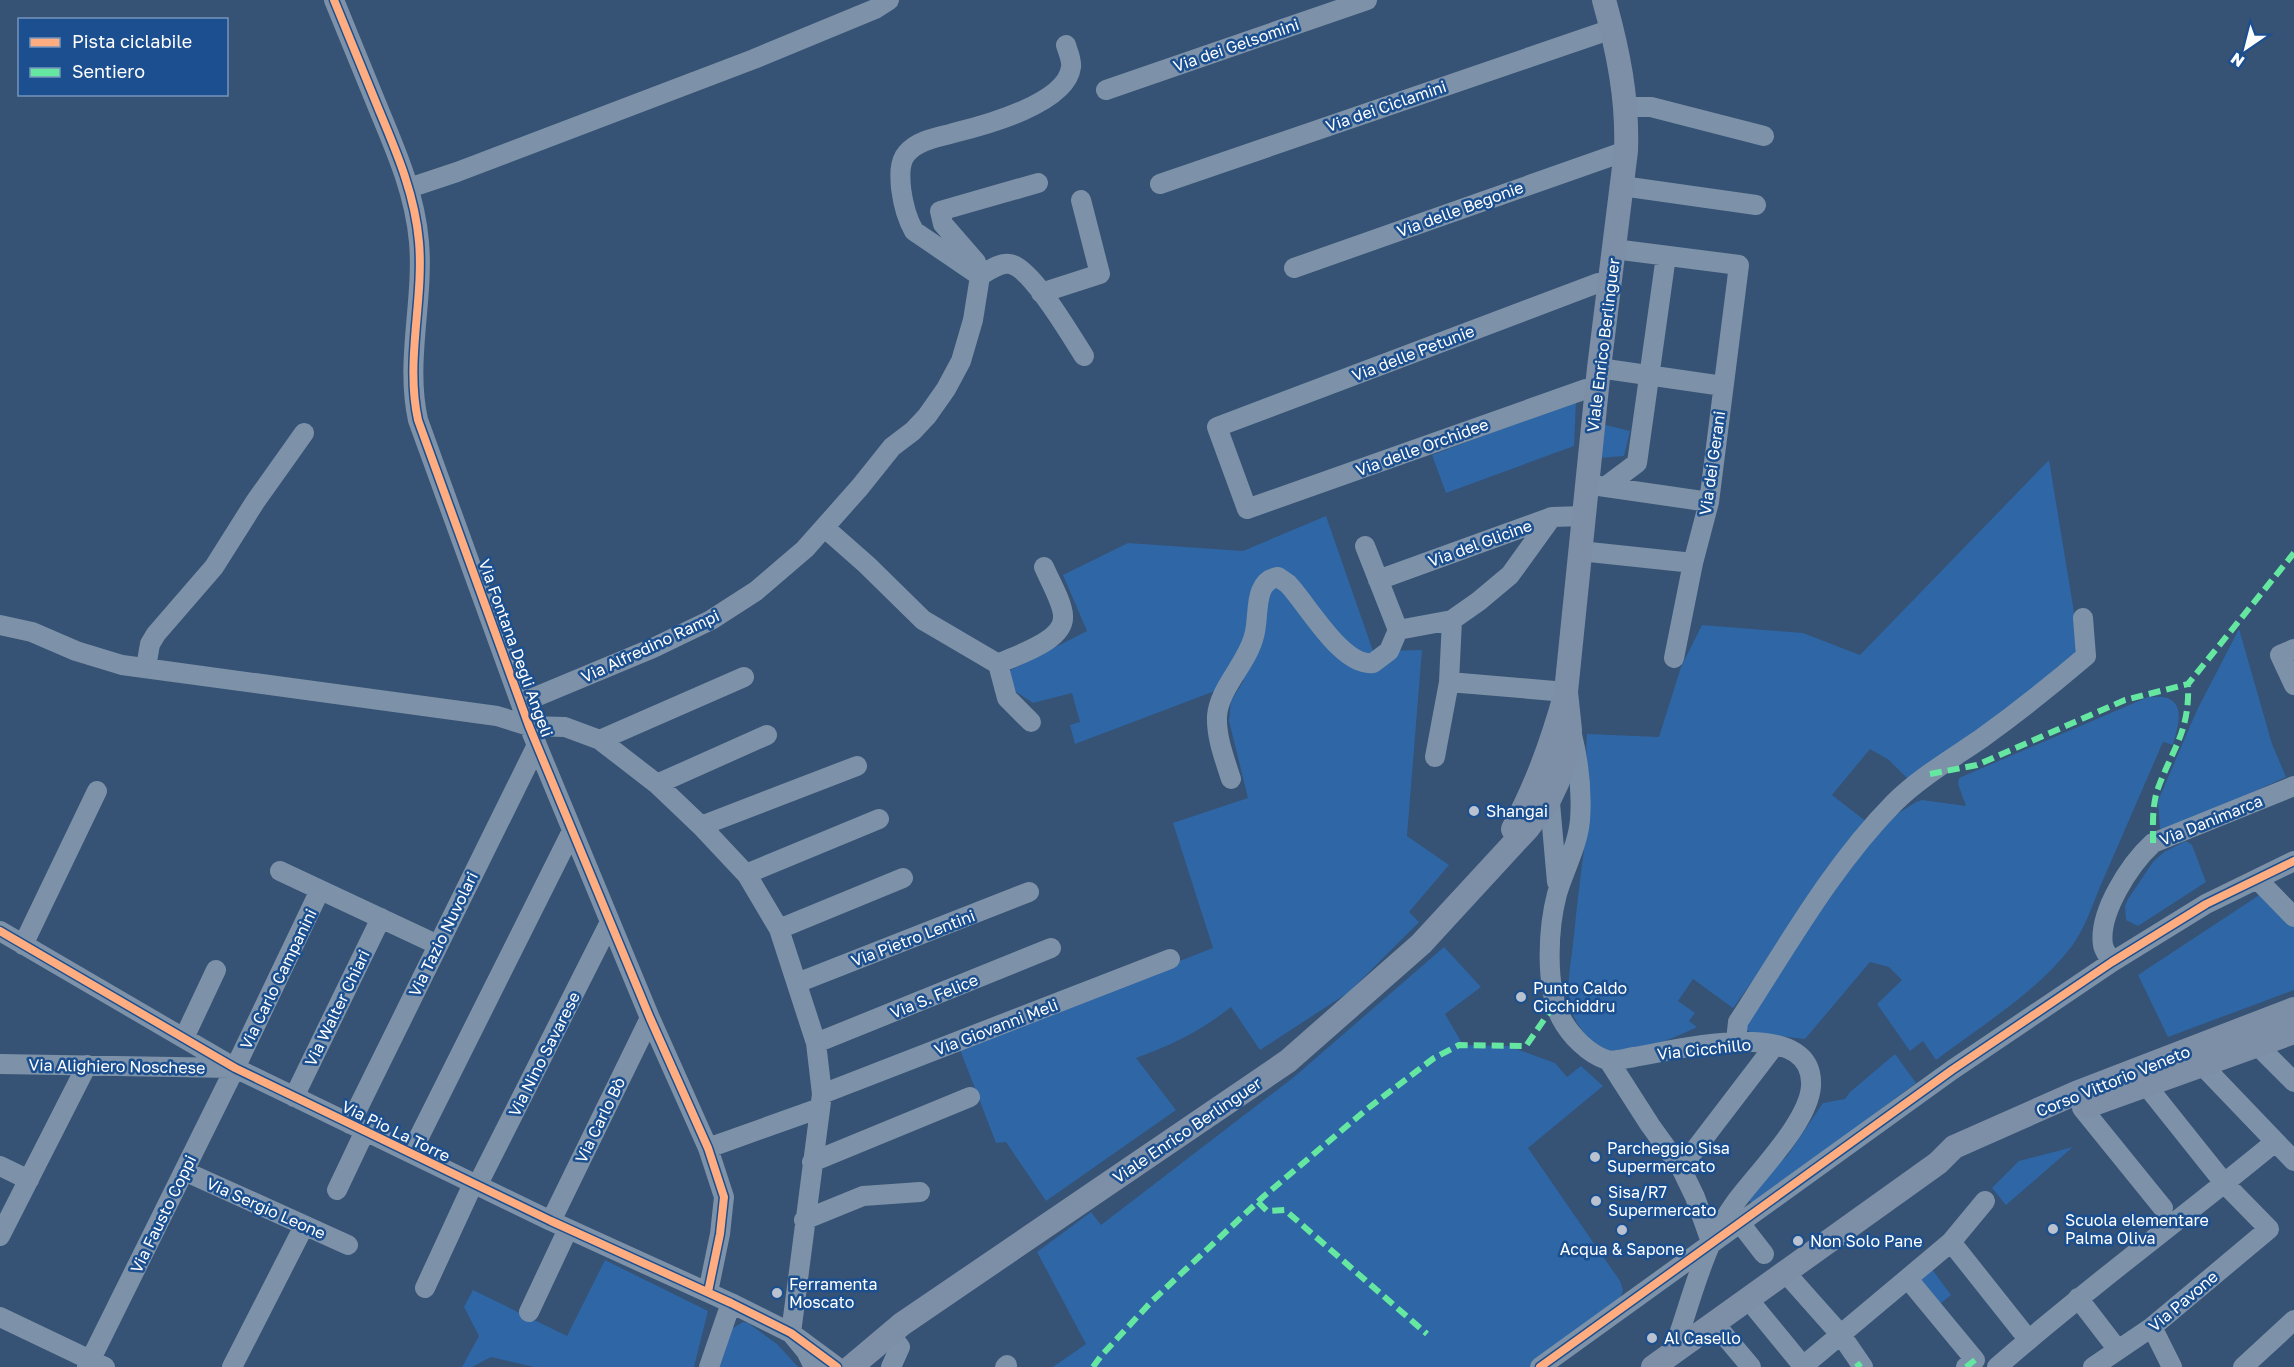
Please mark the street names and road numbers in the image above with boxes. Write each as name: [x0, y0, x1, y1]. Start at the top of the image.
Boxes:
street label: Via dei Gelsomini: [1170, 14, 1302, 76]
street label: Via dei Ciclamini: [1323, 76, 1449, 136]
street label: Via delle Begonie: [1394, 177, 1526, 241]
street label: Viale Enrico Berlinguer: [1582, 257, 1624, 433]
street label: Via delle Petunie: [1349, 320, 1477, 386]
street label: Via dei Gerani: [1695, 409, 1729, 517]
street label: Via delle Orchidee: [1353, 414, 1491, 480]
street label: Via del Glicine: [1425, 515, 1535, 571]
street label: Via Fontana Degli Angeli: [474, 556, 558, 740]
street label: Via Alfredino Rampi: [578, 605, 722, 687]
street label: Via Danimarca: [2157, 790, 2265, 850]
street label: Via Tazio Nuvolari: [404, 868, 482, 1000]
street label: Via Carlo Campanini: [235, 905, 321, 1053]
street label: Via Pietro Lentini: [848, 905, 978, 971]
street label: Via Walter Chiari: [300, 946, 374, 1070]
street label: Via S. Felice: [887, 969, 981, 1023]
street label: Via Nino Savarese: [504, 988, 584, 1120]
street label: Via Giovanni Meli: [931, 994, 1061, 1060]
street label: Via Cicchillo: [1656, 1034, 1752, 1064]
street label: Corso Vittorio Veneto: [2033, 1041, 2193, 1121]
street label: Via Alighiero Noschese: [29, 1054, 205, 1078]
street label: Viale Enrico Berlinguer: [1109, 1073, 1265, 1187]
street label: Via Carlo Bò: [571, 1074, 629, 1166]
street label: Via Pio La Torre: [338, 1096, 454, 1166]
street label: Via Fausto Coppi: [126, 1152, 200, 1276]
street label: Via Sergio Leone: [203, 1173, 329, 1243]
street label: Via Pavone: [2144, 1266, 2222, 1336]

